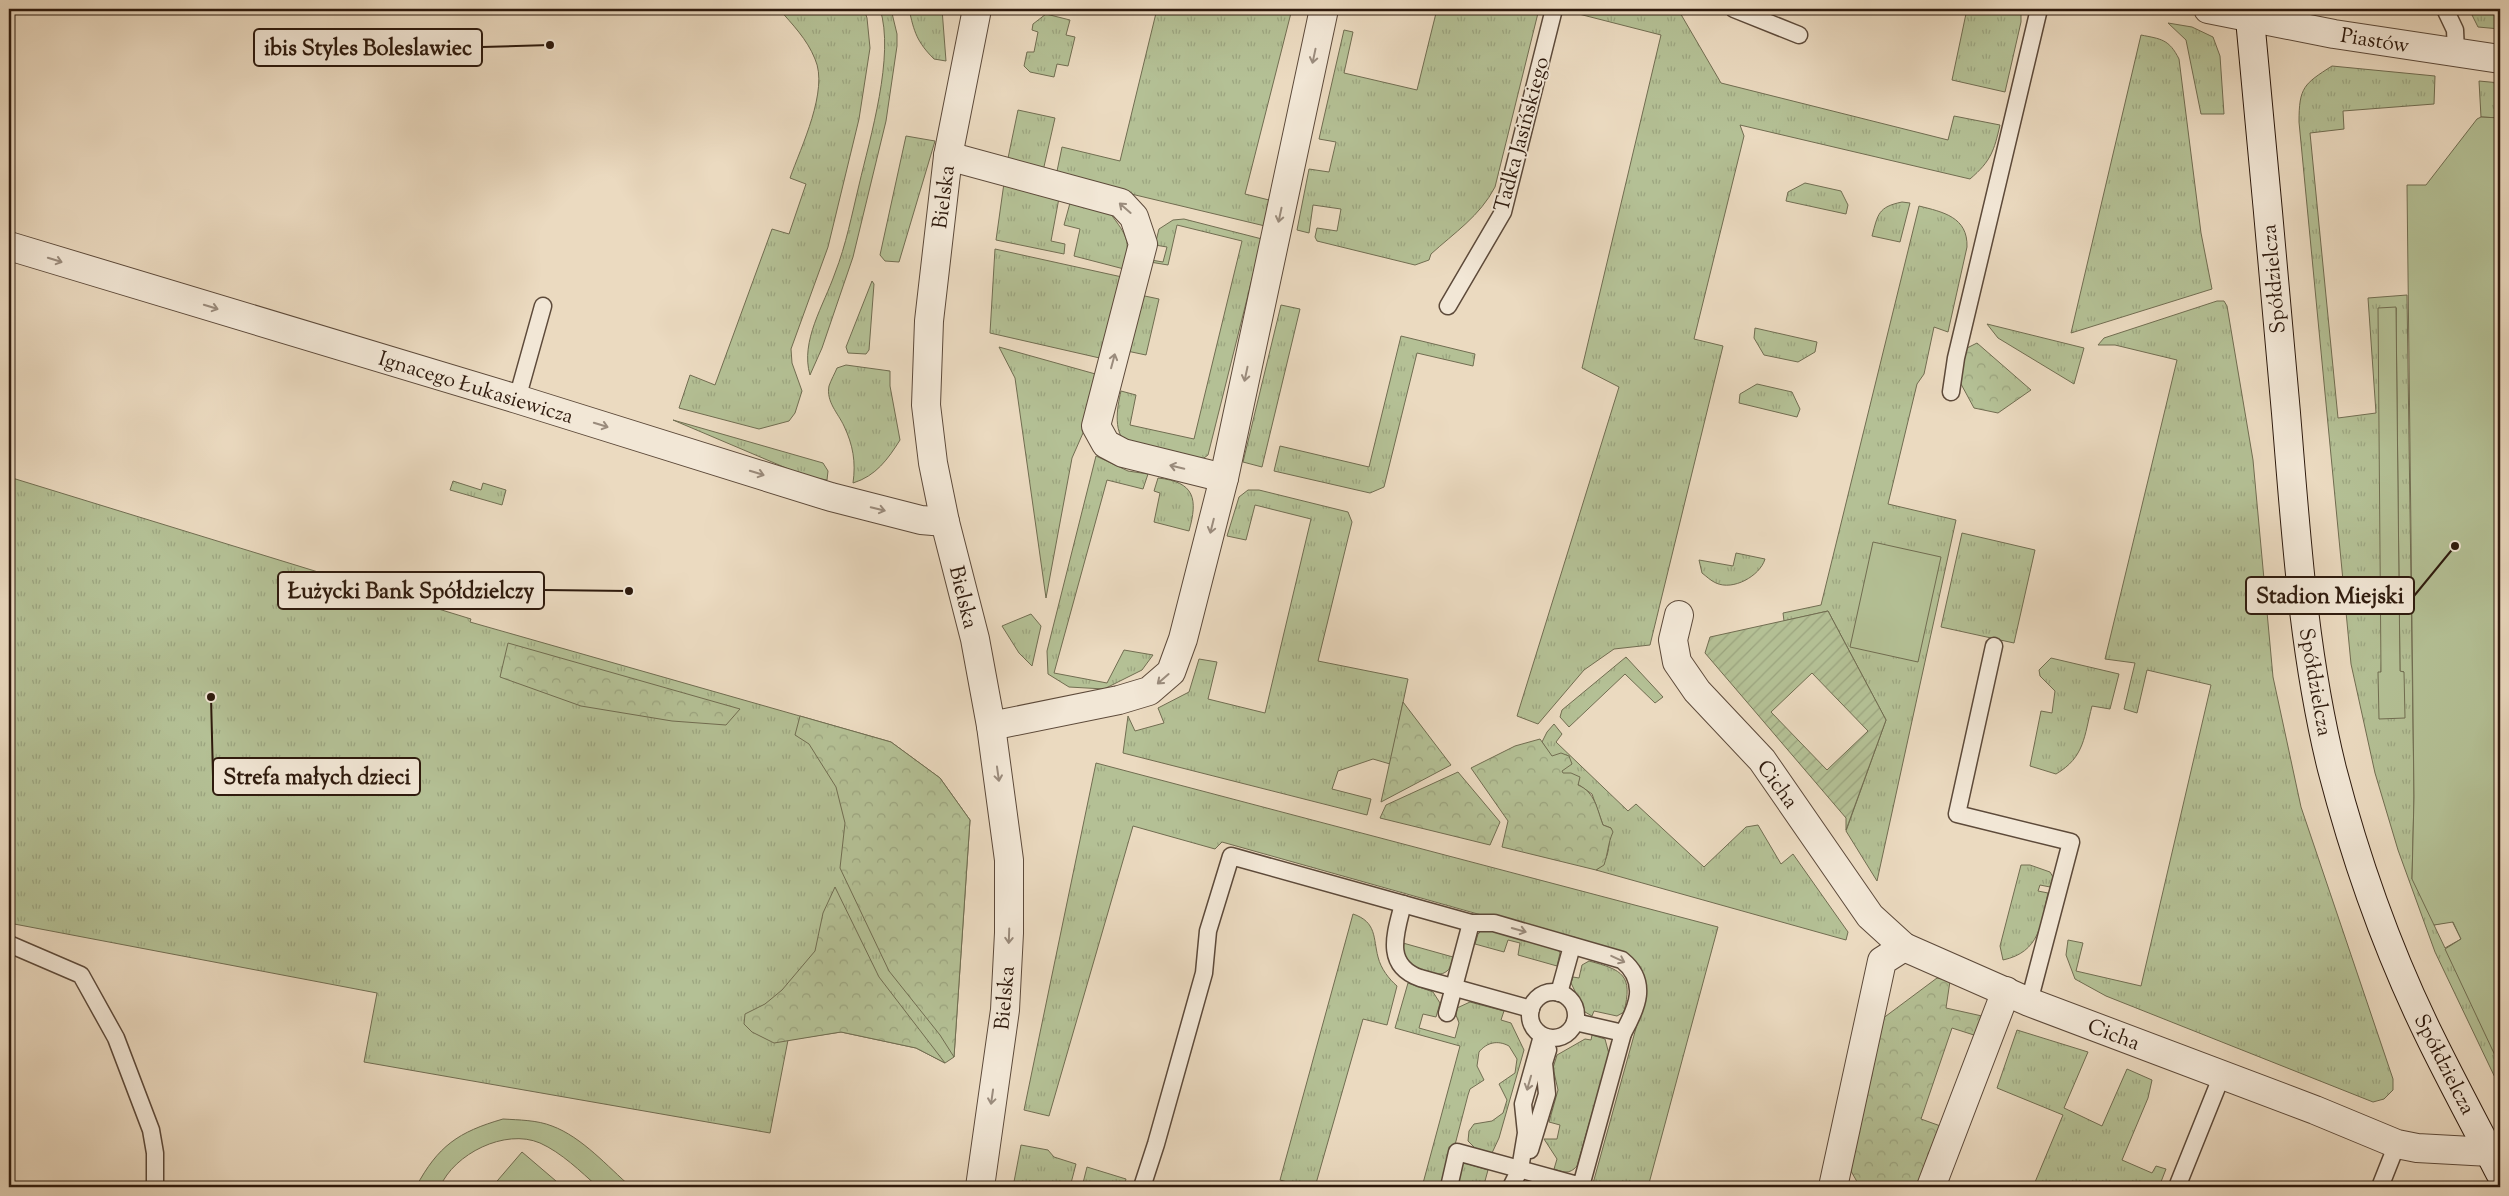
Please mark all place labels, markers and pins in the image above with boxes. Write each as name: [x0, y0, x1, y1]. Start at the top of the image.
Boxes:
callout: ibis Styles Boleslawiec: [254, 29, 482, 66]
callout: Łużycki Bank Spółdzielczy: [278, 572, 544, 609]
callout: Stadion Miejski: [2246, 577, 2414, 614]
callout: Strefa małych dzieci: [213, 758, 420, 795]

